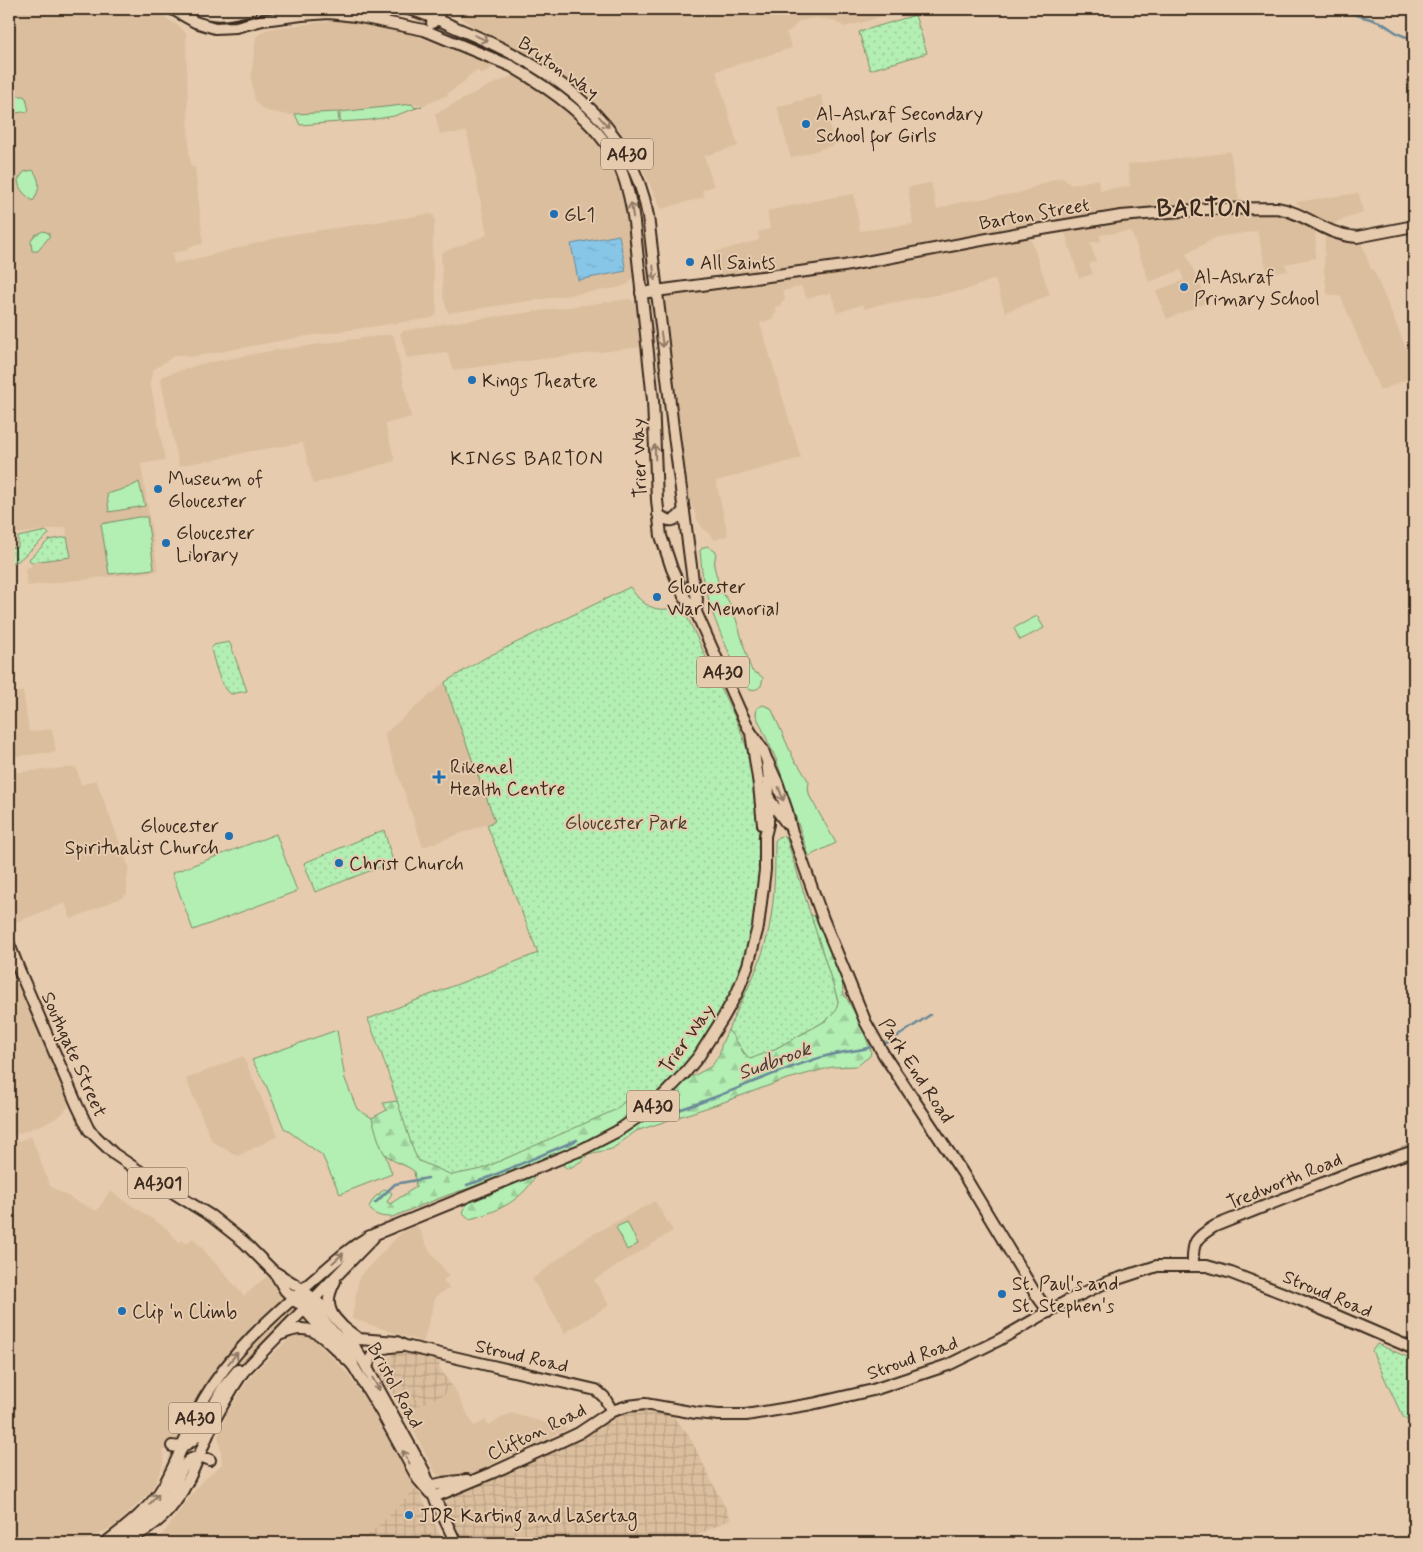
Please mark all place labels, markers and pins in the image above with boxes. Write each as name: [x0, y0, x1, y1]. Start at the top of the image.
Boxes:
place label: Al-Ashraf Secondary School for Girls: [816, 102, 983, 152]
marker: Al-Ashraf Secondary School for Girls: [800, 118, 812, 130]
place label: GL1: [564, 203, 595, 228]
marker: GL1: [548, 208, 560, 220]
place label: All Saints: [700, 251, 775, 276]
marker: All Saints: [684, 256, 696, 268]
place label: Al-Ashraf Primary School: [1194, 265, 1320, 312]
marker: Al-Ashraf Primary School: [1178, 281, 1190, 293]
place label: Kings Theatre: [482, 369, 598, 396]
marker: Kings Theatre: [466, 374, 478, 386]
place label: Museum of Gloucester: [168, 467, 263, 514]
marker: Museum of Gloucester: [152, 483, 164, 495]
place label: Gloucester Library: [176, 521, 255, 568]
marker: Gloucester Library: [160, 537, 172, 549]
place label: Gloucester War Memorial: [667, 575, 779, 622]
marker: Gloucester War Memorial: [651, 591, 663, 603]
place label: Rikenel Health Centre: [450, 755, 565, 802]
marker: Rikenel Health Centre: [432, 770, 446, 784]
place label: Gloucester Spiritualist Church: [65, 814, 219, 861]
marker: Gloucester Spiritualist Church: [223, 830, 235, 842]
place label: Christ Church: [349, 852, 464, 877]
marker: Christ Church: [333, 857, 345, 869]
place label: St. Paul's and St. Stephen's: [1012, 1272, 1118, 1319]
marker: St. Paul's and St. Stephen's: [996, 1288, 1008, 1300]
place label: Clip 'n Climb: [132, 1300, 237, 1325]
marker: Clip 'n Climb: [116, 1305, 128, 1317]
place label: JDR Karting and Lasertag: [419, 1504, 638, 1532]
marker: JDR Karting and Lasertag: [403, 1509, 415, 1521]

